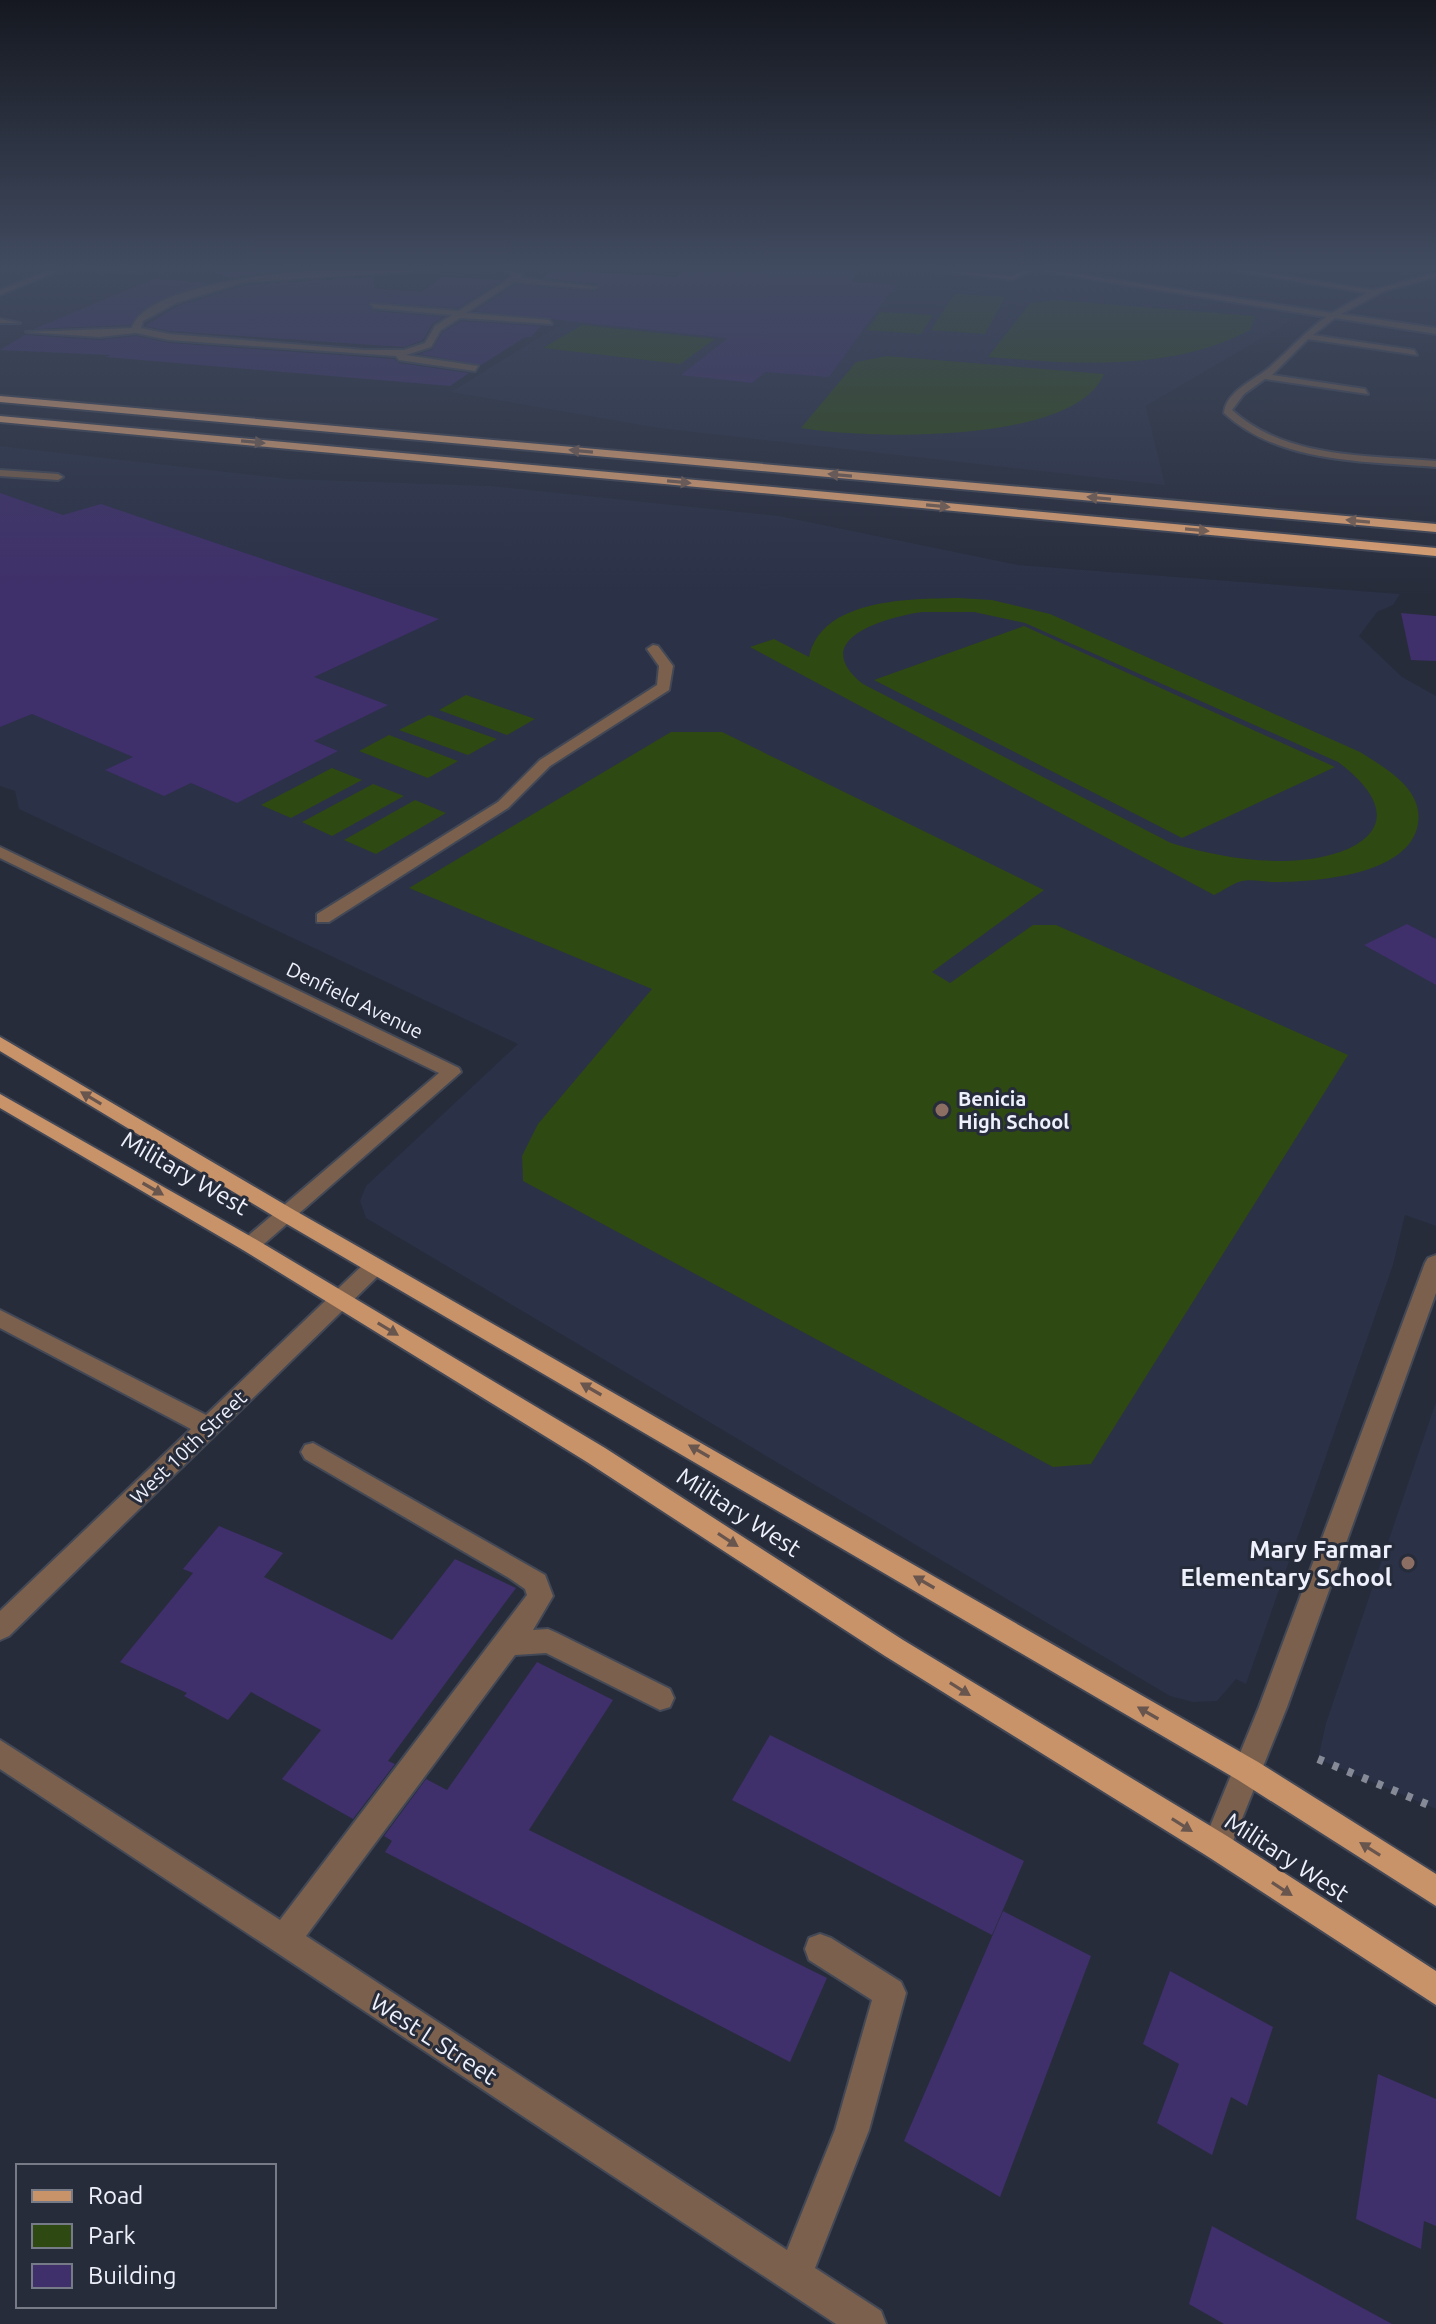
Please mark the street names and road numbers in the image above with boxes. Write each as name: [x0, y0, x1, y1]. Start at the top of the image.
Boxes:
street label: Denfield Avenue: [283, 957, 427, 1043]
street label: Military West: [117, 1126, 254, 1221]
street label: West 10th Street: [125, 1386, 251, 1508]
street label: Military West: [672, 1462, 806, 1562]
street label: Military West: [1220, 1807, 1354, 1907]
street label: West L Street: [366, 1988, 503, 2090]

